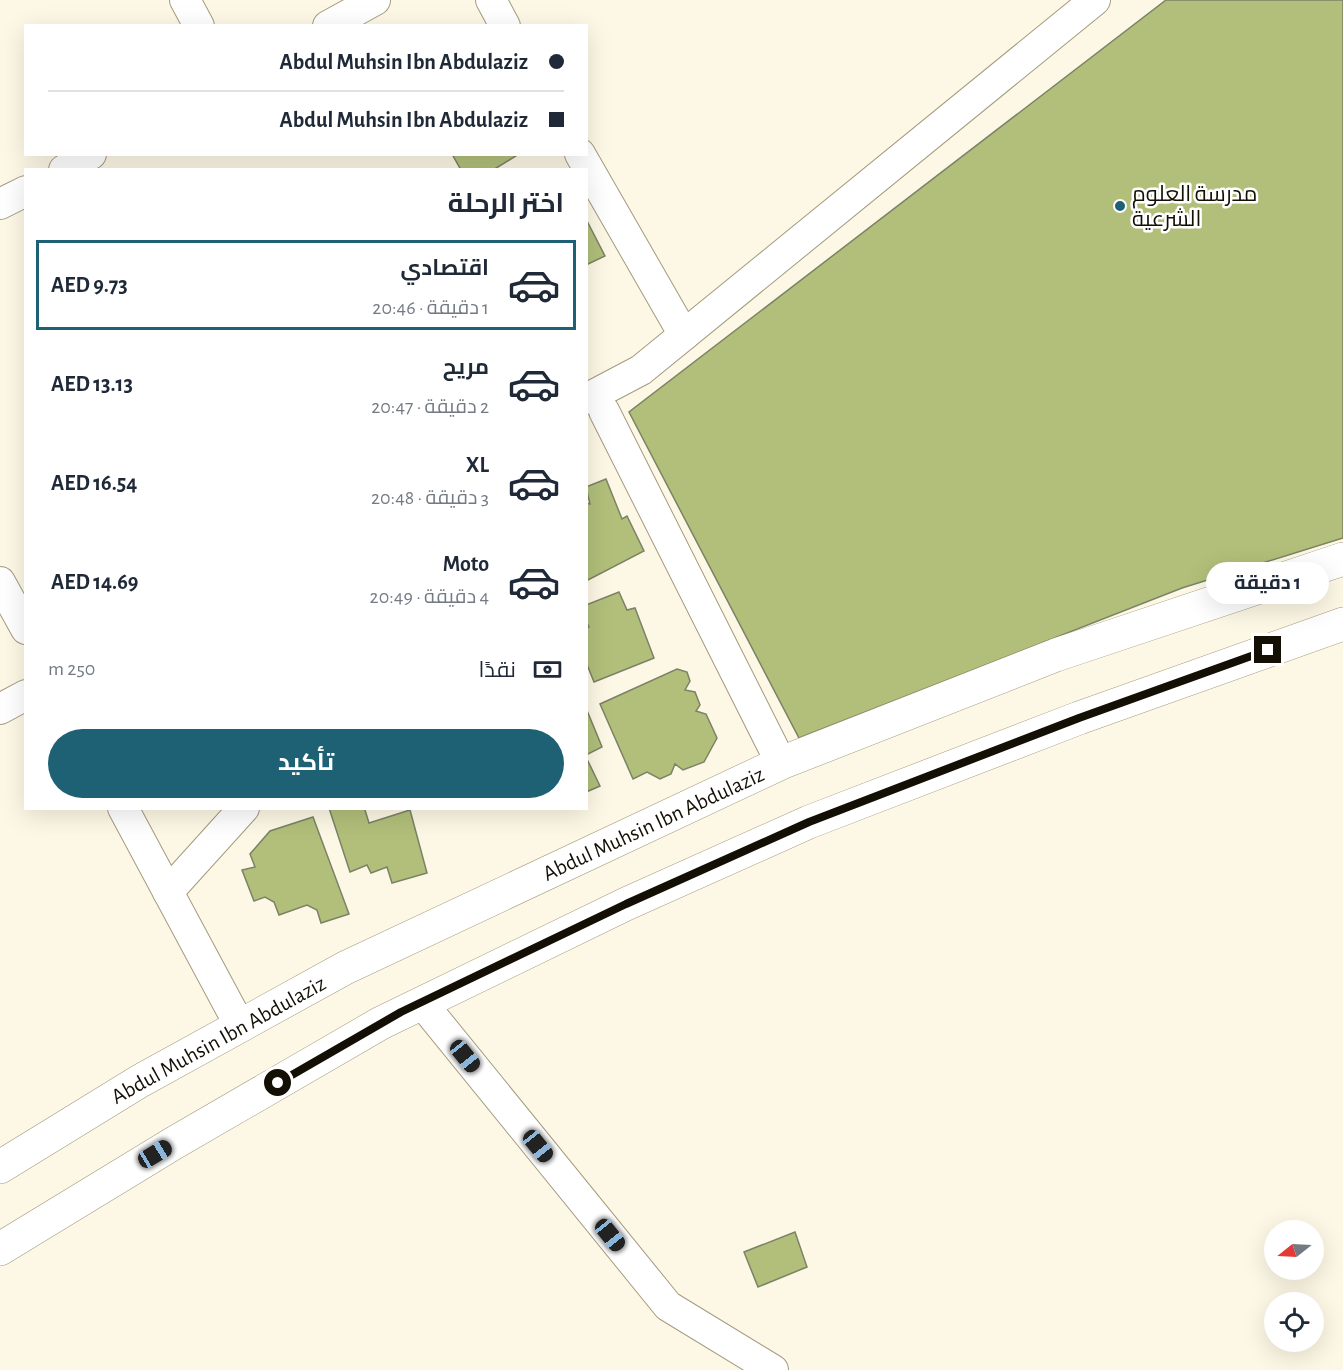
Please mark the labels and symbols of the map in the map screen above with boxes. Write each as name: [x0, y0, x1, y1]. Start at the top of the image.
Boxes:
place label: مدرسة العلوم الشرعية: [1132, 183, 1257, 231]
marker: مدرسة العلوم الشرعية: [1113, 199, 1127, 213]
callout: 1 دقيقة: [1206, 563, 1330, 605]
route end: [1254, 636, 1281, 663]
street label: Abdul Muhsin Ibn Abdulaziz: [539, 763, 767, 885]
street label: Abdul Muhsin Ibn Abdulaziz: [108, 972, 329, 1108]
car: [447, 1036, 483, 1076]
route start: [264, 1069, 291, 1096]
car: [520, 1126, 556, 1166]
car: [135, 1137, 175, 1171]
car: [592, 1215, 628, 1255]
north arrow: [1264, 1220, 1324, 1280]

